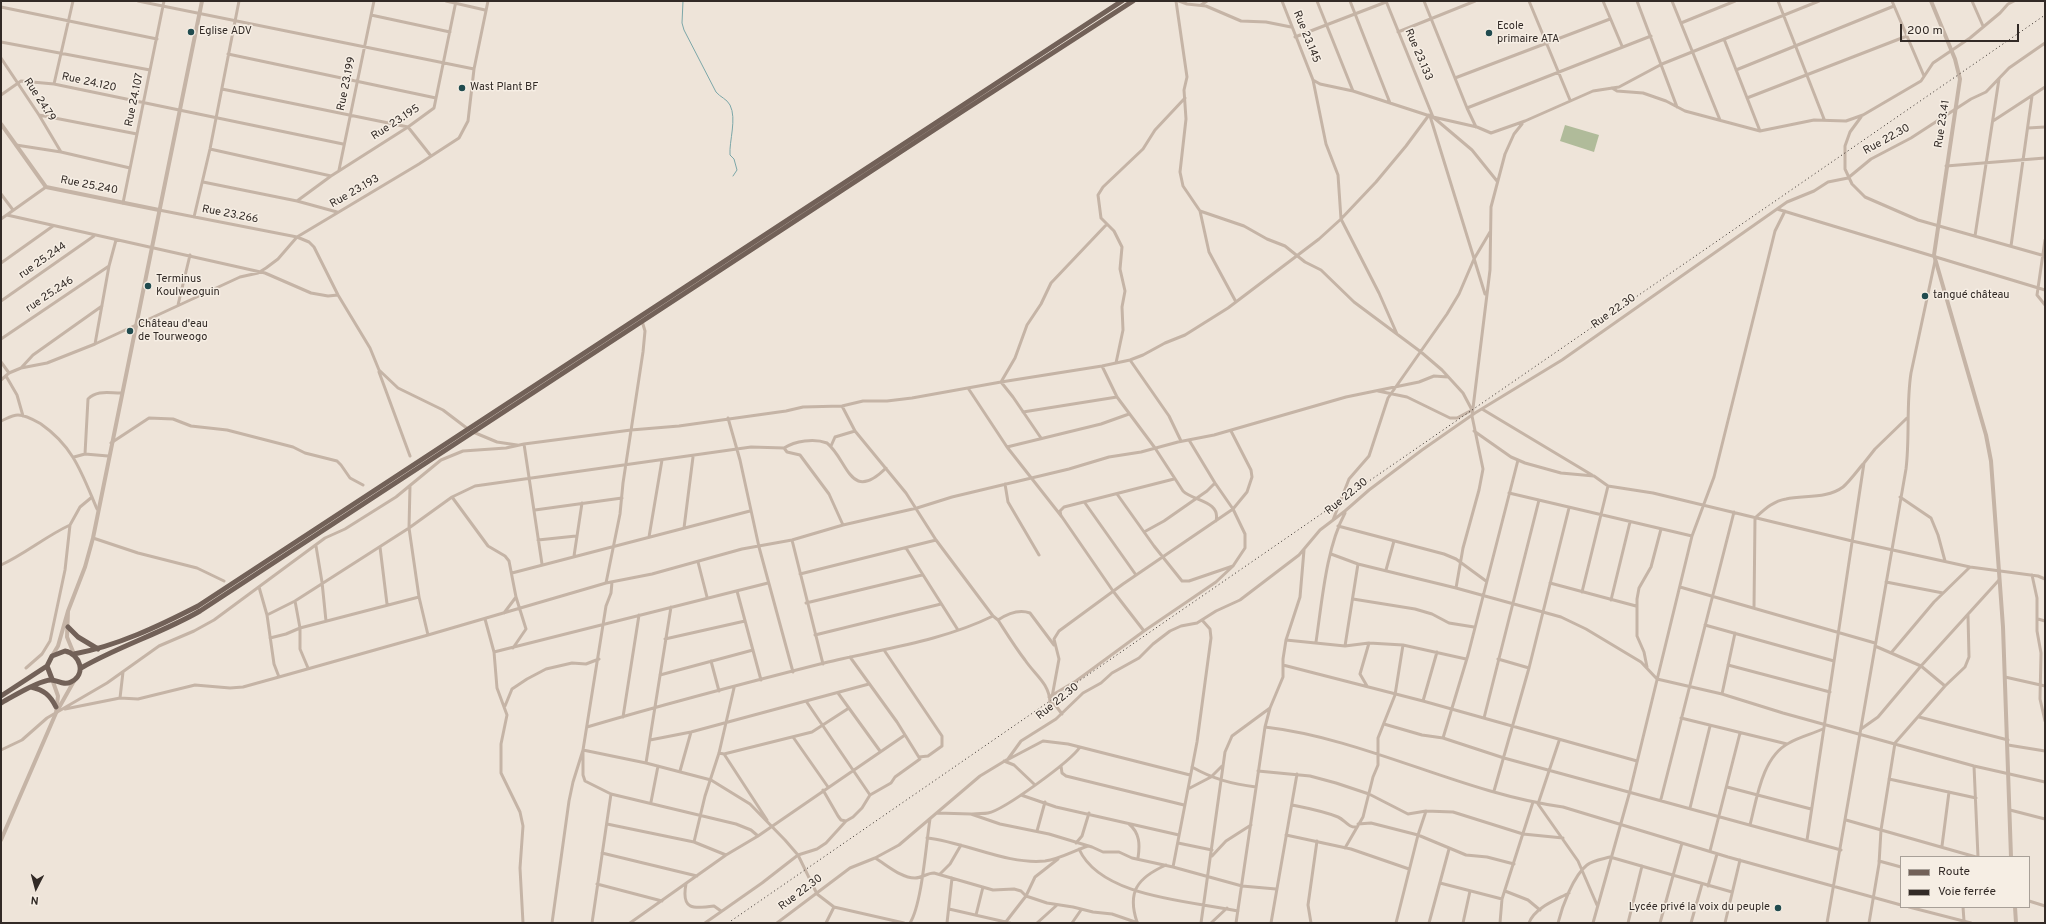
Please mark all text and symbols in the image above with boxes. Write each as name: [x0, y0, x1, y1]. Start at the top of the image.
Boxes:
street label: Rue 23.145: [1290, 9, 1322, 65]
scale bar: [1902, 16, 2021, 42]
place label: Ecole primaire ATA: [1497, 20, 1559, 46]
text: 200 m: [1907, 23, 1943, 39]
place label: Eglise ADV: [199, 25, 252, 39]
marker: Eglise ADV: [186, 27, 196, 37]
street label: Rue 23.133: [1401, 27, 1435, 83]
marker: Ecole primaire ATA: [1484, 28, 1494, 38]
street label: Rue 23.199: [335, 56, 359, 112]
street label: Rue 24.120: [60, 71, 118, 95]
street label: Rue 24.107: [123, 72, 147, 128]
street label: Rue 24.79: [20, 76, 58, 124]
place label: Wast Plant BF: [470, 81, 538, 95]
marker: Wast Plant BF: [457, 83, 467, 93]
street label: Rue 23.41: [1933, 99, 1953, 149]
street label: Rue 23.195: [369, 102, 423, 144]
street label: Rue 22.30: [1861, 122, 1913, 158]
street label: Rue 23.193: [328, 173, 382, 211]
street label: Rue 25.240: [59, 174, 119, 198]
street label: Rue 23.266: [201, 203, 259, 227]
street label: rue 25.244: [17, 240, 69, 282]
place label: Terminus Koulweoguin: [156, 273, 220, 299]
street label: rue 25.246: [24, 274, 76, 316]
marker: Terminus Koulweoguin: [143, 281, 153, 291]
place label: tangué château: [1933, 289, 2010, 303]
marker: tangué château: [1920, 291, 1930, 301]
street label: Rue 22.30: [1589, 292, 1639, 332]
place label: Château d'eau de Tourweogo: [138, 318, 208, 344]
marker: Château d'eau de Tourweogo: [125, 326, 135, 336]
street label: Rue 22.30: [1323, 476, 1371, 518]
street label: Rue 22.30: [1034, 681, 1082, 723]
legend: [1900, 856, 2030, 908]
text: Route: [1938, 864, 1970, 880]
north arrow: [16, 868, 56, 908]
street label: Rue 22.30: [777, 872, 825, 914]
text: Voie ferrée: [1938, 884, 1996, 900]
text: N: [30, 893, 39, 907]
place label: Lycée privé la voix du peuple: [1629, 901, 1770, 915]
marker: Lycée privé la voix du peuple: [1773, 903, 1783, 913]

